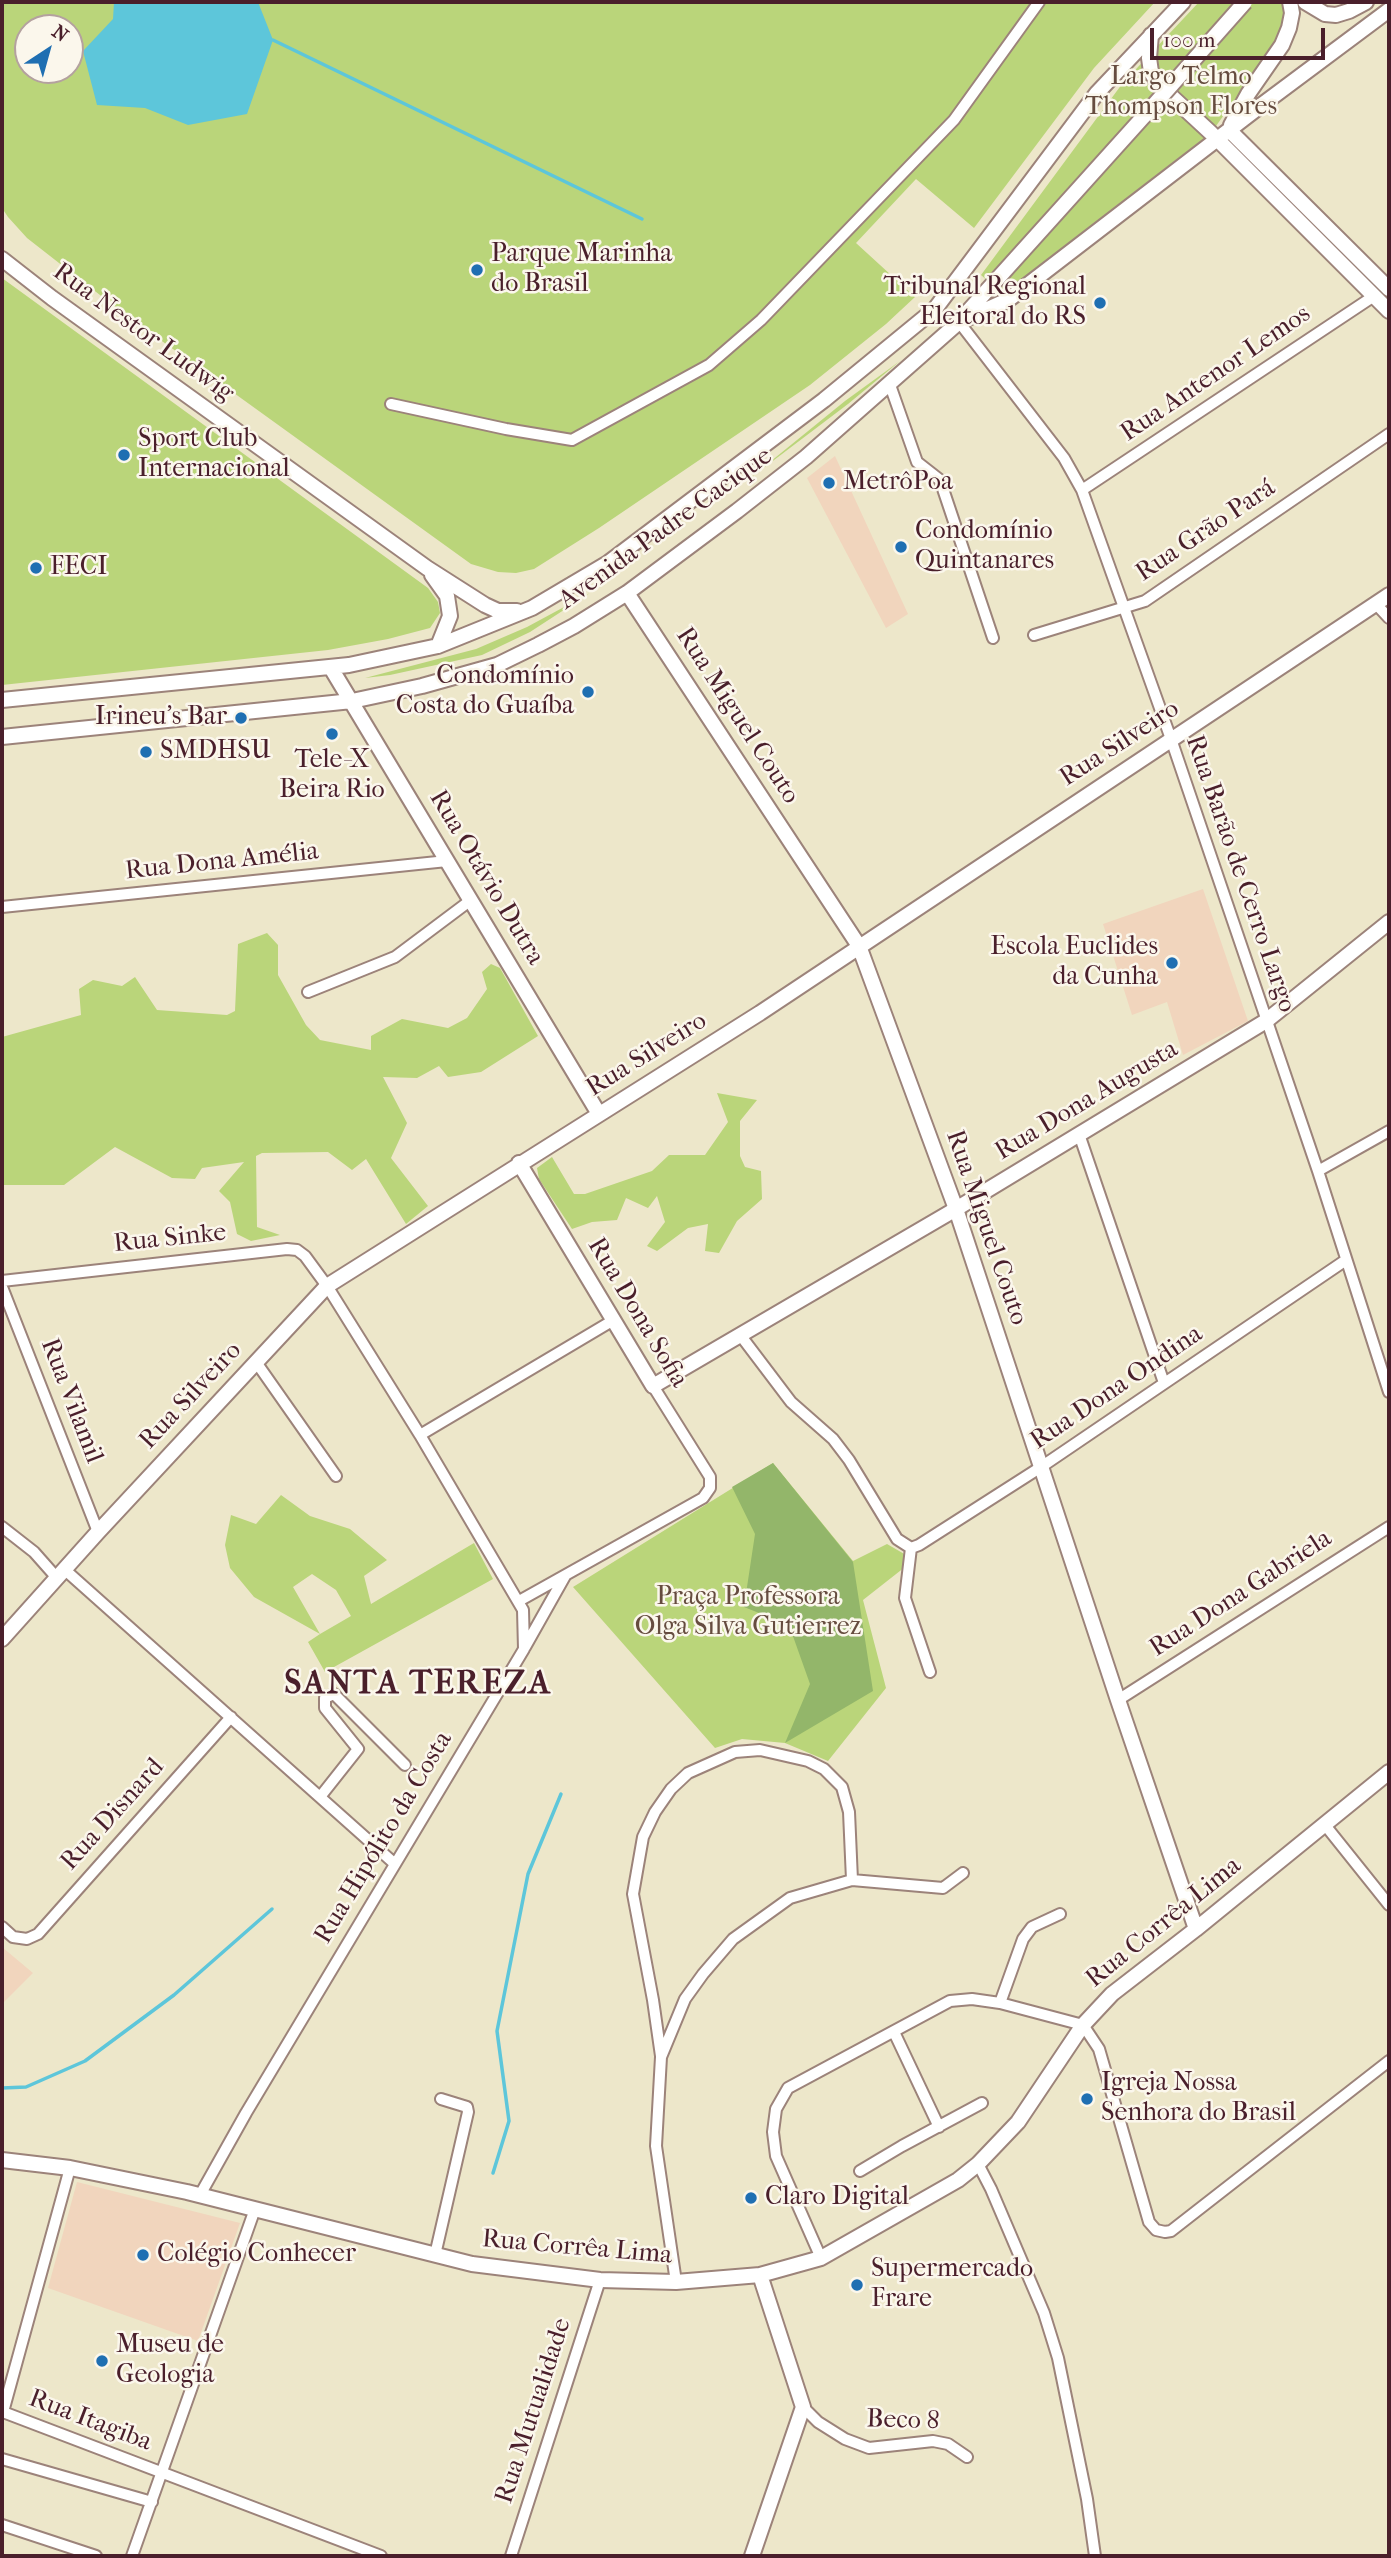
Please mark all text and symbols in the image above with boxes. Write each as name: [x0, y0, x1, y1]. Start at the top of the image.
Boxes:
north arrow: [14, 14, 84, 84]
scale bar: [1153, 14, 1328, 58]
text: N: [48, 20, 72, 47]
text: 100 m: [1163, 28, 1216, 52]
park label: Largo Telmo Thompson Flores: [1085, 62, 1277, 124]
place label: Parque Marinha do Brasil: [491, 239, 672, 300]
street label: Rua Nestor Ludwig: [46, 257, 240, 409]
marker: Parque Marinha do Brasil: [469, 262, 485, 278]
place label: Tribunal Regional Eleitoral do RS: [883, 272, 1086, 334]
marker: Tribunal Regional Eleitoral do RS: [1092, 295, 1108, 311]
street label: Rua Antenor Lemos: [1115, 299, 1317, 449]
place label: Sport Club Internacional: [138, 424, 290, 486]
street label: Avenida Padre Cacique: [553, 441, 779, 617]
marker: Sport Club Internacional: [116, 447, 132, 463]
place label: MetrôPoa: [843, 467, 953, 499]
street label: Rua Grão Pará: [1130, 473, 1282, 589]
marker: MetrôPoa: [821, 475, 837, 491]
place label: Condomínio Quintanares: [915, 516, 1054, 578]
marker: Condomínio Quintanares: [893, 539, 909, 555]
place label: FECI: [50, 552, 107, 584]
marker: FECI: [28, 560, 44, 576]
street label: Rua Miguel Couto: [668, 622, 806, 810]
place label: Condomínio Costa do Guaíba: [396, 661, 574, 722]
marker: Condomínio Costa do Guaíba: [580, 684, 596, 700]
street label: Rua Silveiro: [1055, 694, 1185, 794]
place label: Irineu's Bar: [95, 702, 227, 734]
marker: Irineu's Bar: [233, 710, 249, 726]
marker: Tele-X Beira Rio: [324, 726, 340, 742]
street label: Rua Barão de Cerro Largo: [1178, 731, 1302, 1017]
place label: SMDHSU: [160, 736, 271, 768]
marker: SMDHSU: [138, 744, 154, 760]
place label: Tele-X Beira Rio: [279, 745, 385, 806]
street label: Rua Otávio Dutra: [422, 785, 550, 971]
street label: Rua Dona Amélia: [124, 836, 320, 888]
place label: Escola Euclides da Cunha: [990, 932, 1158, 993]
marker: Escola Euclides da Cunha: [1164, 955, 1180, 971]
street label: Rua Silveiro: [581, 1006, 713, 1104]
street label: Rua Dona Augusta: [990, 1034, 1184, 1168]
street label: Rua Miguel Couto: [938, 1126, 1034, 1330]
street label: Rua Sinke: [112, 1218, 228, 1260]
street label: Rua Dona Sofia: [580, 1232, 694, 1394]
street label: Rua Dona Ondina: [1025, 1319, 1209, 1457]
street label: Rua Vilamil: [33, 1334, 109, 1468]
street label: Rua Silveiro: [133, 1336, 249, 1456]
street label: Rua Dona Gabriela: [1144, 1524, 1338, 1664]
park label: Praça Professora Olga Silva Gutierrez: [635, 1582, 861, 1644]
district label: SANTA TEREZA: [286, 1665, 550, 1705]
street label: Rua Hipólito da Costa: [308, 1726, 460, 1950]
street label: Rua Disnard: [55, 1753, 171, 1877]
street label: Rua Corrêa Lima: [1080, 1851, 1248, 1995]
place label: Igreja Nossa Senhora do Brasil: [1101, 2068, 1296, 2130]
marker: Igreja Nossa Senhora do Brasil: [1079, 2091, 1095, 2107]
place label: Claro Digital: [765, 2182, 909, 2214]
marker: Claro Digital: [743, 2190, 759, 2206]
street label: Rua Corrêa Lima: [481, 2224, 673, 2272]
place label: Colégio Conhecer: [157, 2239, 356, 2271]
marker: Colégio Conhecer: [135, 2247, 151, 2263]
place label: Supermercado Frare: [871, 2254, 1033, 2316]
marker: Supermercado Frare: [849, 2277, 865, 2293]
street label: Rua Mutualidade: [489, 2315, 579, 2507]
place label: Museu de Geologia: [116, 2330, 224, 2392]
marker: Museu de Geologia: [94, 2353, 110, 2369]
street label: Rua Itagiba: [24, 2383, 156, 2459]
street label: Beco 8: [866, 2404, 940, 2438]

